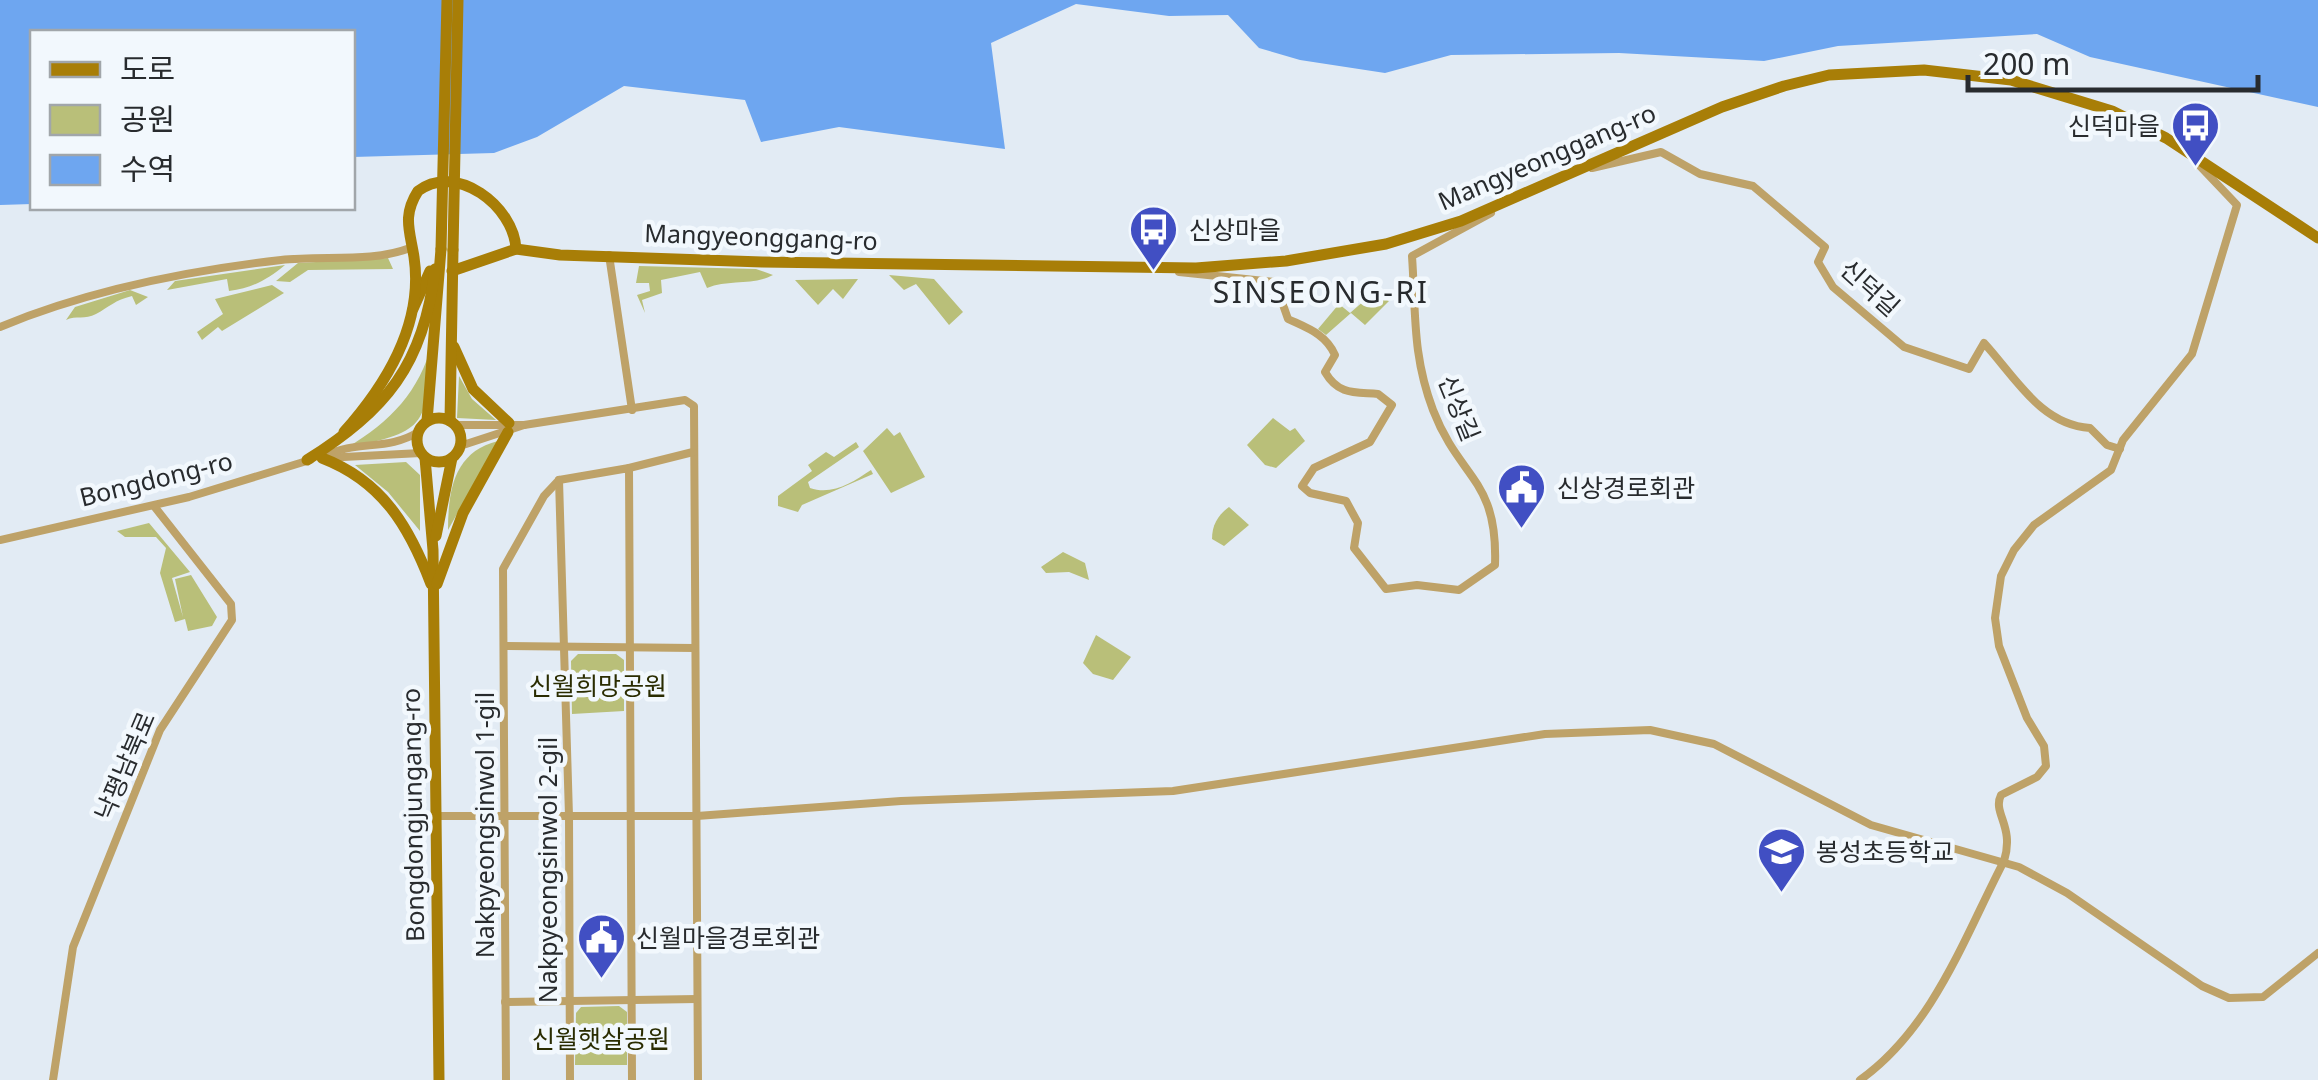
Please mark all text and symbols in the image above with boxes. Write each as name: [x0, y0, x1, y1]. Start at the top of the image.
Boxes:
legend: [30, 30, 355, 210]
scale bar: [1968, 30, 2258, 92]
text: 200 m: [1983, 43, 2070, 84]
text: 도로: [120, 48, 175, 89]
street label: Mangyeonggang-ro: [1432, 95, 1661, 217]
text: 공원: [120, 98, 175, 139]
bus stop icon: 신덕마을: [2169, 100, 2221, 168]
place label: 신덕마을: [2068, 108, 2160, 142]
text: 수역: [120, 148, 175, 189]
bus stop icon: 신상마을: [1128, 204, 1180, 272]
place label: 신상마을: [1189, 212, 1281, 246]
street label: Mangyeonggang-ro: [644, 215, 878, 257]
street label: 신덕길: [1834, 252, 1908, 323]
district label: SINSEONG-RI: [1213, 271, 1429, 312]
street label: 신상길: [1431, 369, 1489, 446]
street label: Bongdong-ro: [76, 443, 236, 513]
public building icon: 신상경로회관: [1496, 462, 1548, 530]
place label: 신상경로회관: [1557, 470, 1695, 504]
park label: 신월희망공원: [529, 668, 667, 702]
street label: Bongdongjungang-ro: [393, 688, 431, 942]
street label: Nakpyeongsinwol 1-gil: [467, 692, 501, 958]
street label: 낙평남북로: [86, 706, 162, 825]
street label: Nakpyeongsinwol 2-gil: [530, 737, 564, 1003]
school or university icon: 봉성초등학교: [1755, 826, 1807, 894]
place label: 봉성초등학교: [1816, 834, 1954, 868]
public building icon: 신월마을경로회관: [575, 912, 627, 980]
place label: 신월마을경로회관: [636, 920, 820, 954]
park label: 신월햇살공원: [532, 1021, 670, 1055]

